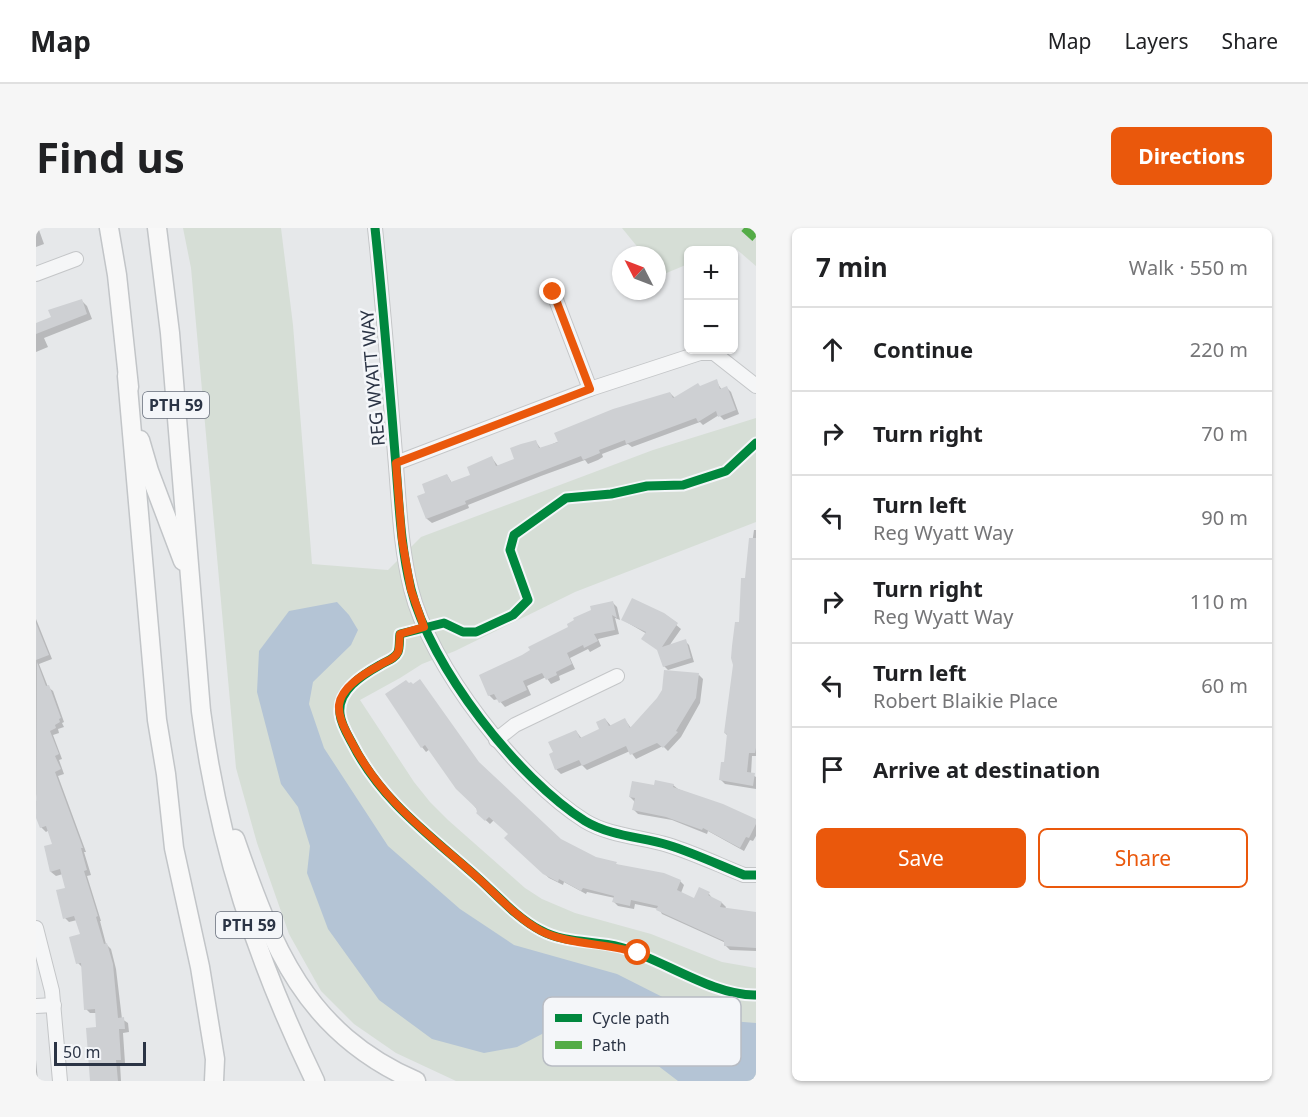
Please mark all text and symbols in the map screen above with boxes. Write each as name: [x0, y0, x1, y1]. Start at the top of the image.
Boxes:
text: Map: [30, 22, 91, 60]
text: Map: [1048, 27, 1092, 55]
text: Layers: [1125, 27, 1189, 55]
text: Share: [1222, 27, 1278, 55]
button: Directions: [1111, 127, 1272, 185]
text: Find us: [36, 128, 185, 185]
north arrow: [612, 246, 666, 300]
map controls: [684, 246, 738, 354]
button: +: [684, 246, 738, 300]
text: 7 min: [816, 249, 888, 285]
text: Walk · 550 m: [1129, 254, 1248, 281]
route end: [539, 278, 565, 304]
button: −: [684, 300, 738, 354]
street label: REG WYATT WAY: [354, 308, 390, 447]
icon: ahead: [816, 333, 849, 366]
text: Continue: [873, 334, 973, 364]
text: 220 m: [1190, 336, 1248, 363]
road number: PTH 59: [143, 392, 209, 418]
icon: right: [816, 417, 849, 450]
text: Turn right: [873, 418, 983, 448]
text: 70 m: [1201, 420, 1248, 447]
text: Turn left: [873, 489, 967, 519]
icon: left: [816, 501, 849, 534]
text: 90 m: [1201, 504, 1248, 531]
text: Reg Wyatt Way: [873, 519, 1014, 546]
text: Turn right: [873, 573, 983, 603]
icon: right: [816, 585, 849, 618]
text: 110 m: [1190, 588, 1248, 615]
text: Reg Wyatt Way: [873, 603, 1014, 630]
text: Turn left: [873, 657, 967, 687]
icon: left: [816, 669, 849, 702]
text: 60 m: [1201, 672, 1248, 699]
text: Robert Blaikie Place: [873, 687, 1058, 714]
icon: arrive: [816, 753, 849, 786]
text: Arrive at destination: [873, 754, 1100, 784]
button: Save: [816, 828, 1026, 888]
button: Share: [1038, 828, 1248, 888]
road number: PTH 59: [216, 912, 282, 938]
route start: [624, 939, 650, 965]
legend: [543, 997, 741, 1066]
text: Cycle path: [592, 1007, 670, 1029]
text: Path: [592, 1034, 626, 1056]
scale bar: [54, 1039, 146, 1066]
text: 50 m: [63, 1041, 100, 1063]

